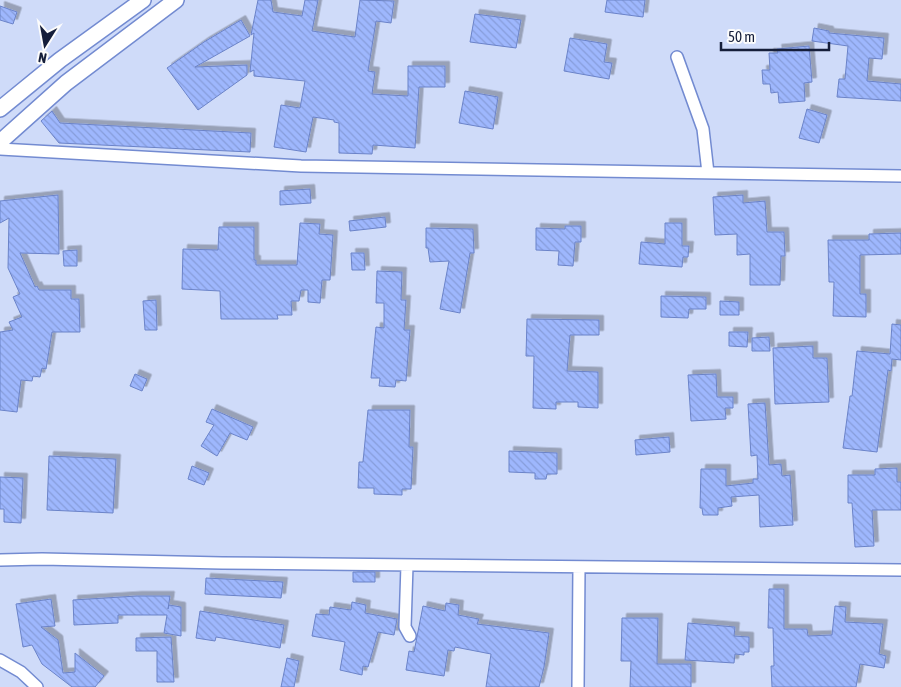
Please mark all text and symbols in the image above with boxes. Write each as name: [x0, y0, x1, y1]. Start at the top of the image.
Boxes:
north arrow: [20, 20, 70, 70]
scale bar: [721, 20, 828, 52]
text: 50 m: [728, 28, 755, 45]
text: N: [37, 49, 48, 66]

